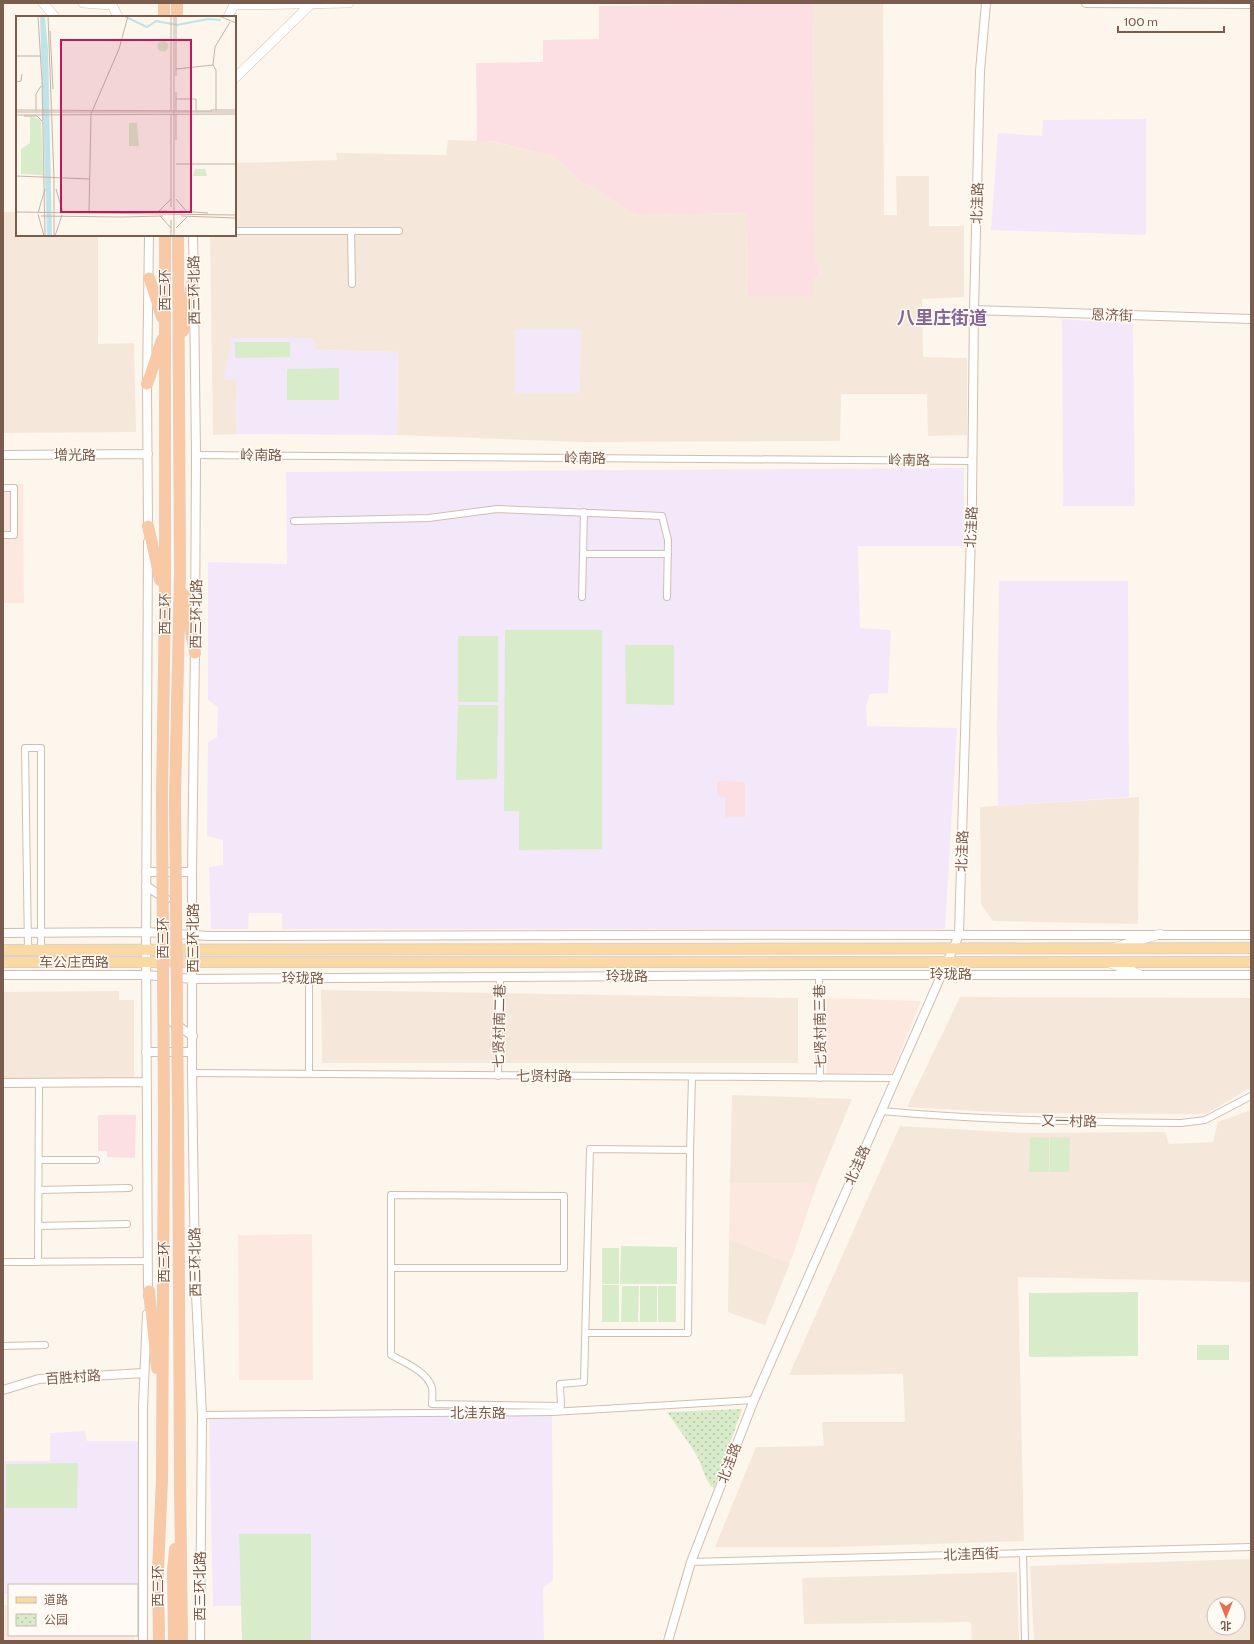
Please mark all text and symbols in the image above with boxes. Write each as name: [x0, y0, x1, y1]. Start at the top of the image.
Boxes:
scale bar: [1118, 8, 1224, 34]
text: 100 m: [1124, 14, 1158, 29]
inset map: [16, 16, 236, 236]
street label: 北洼路: [967, 182, 987, 224]
street label: 西三环北路: [184, 255, 204, 325]
street label: 西三环: [156, 269, 174, 311]
street label: 恩济街: [1091, 305, 1133, 325]
district label: 八里庄街道: [897, 307, 987, 329]
street label: 增光路: [54, 446, 96, 464]
street label: 岭南路: [240, 446, 282, 464]
street label: 岭南路: [564, 449, 606, 467]
street label: 岭南路: [888, 451, 930, 469]
street label: 北洼路: [961, 506, 981, 548]
street label: 西三环北路: [186, 579, 206, 649]
street label: 西三环: [156, 593, 174, 635]
street label: 北洼路: [952, 830, 972, 872]
street label: 西三环北路: [184, 903, 202, 973]
street label: 西三环: [154, 917, 172, 959]
street label: 车公庄西路: [39, 953, 109, 971]
street label: 玲珑路: [930, 965, 972, 983]
street label: 玲珑路: [606, 967, 648, 985]
street label: 玲珑路: [282, 969, 324, 987]
street label: 七贤村南二巷: [489, 984, 509, 1068]
street label: 七贤村南三巷: [810, 984, 830, 1068]
street label: 七贤村路: [516, 1067, 572, 1085]
street label: 又一村路: [1041, 1112, 1097, 1130]
street label: 北洼路: [840, 1142, 874, 1188]
street label: 西三环北路: [185, 1227, 205, 1297]
street label: 西三环: [155, 1241, 173, 1283]
street label: 百胜村路: [44, 1366, 102, 1388]
street label: 北洼东路: [450, 1404, 506, 1422]
street label: 北洼路: [713, 1440, 745, 1486]
street label: 北洼西街: [943, 1544, 999, 1564]
street label: 西三环北路: [191, 1551, 209, 1621]
street label: 西三环: [149, 1565, 167, 1607]
legend: [8, 1584, 138, 1636]
text: 道路: [44, 1592, 68, 1607]
north arrow: [1206, 1596, 1246, 1636]
text: 公园: [44, 1612, 68, 1627]
text: 北: [1221, 1619, 1232, 1633]

